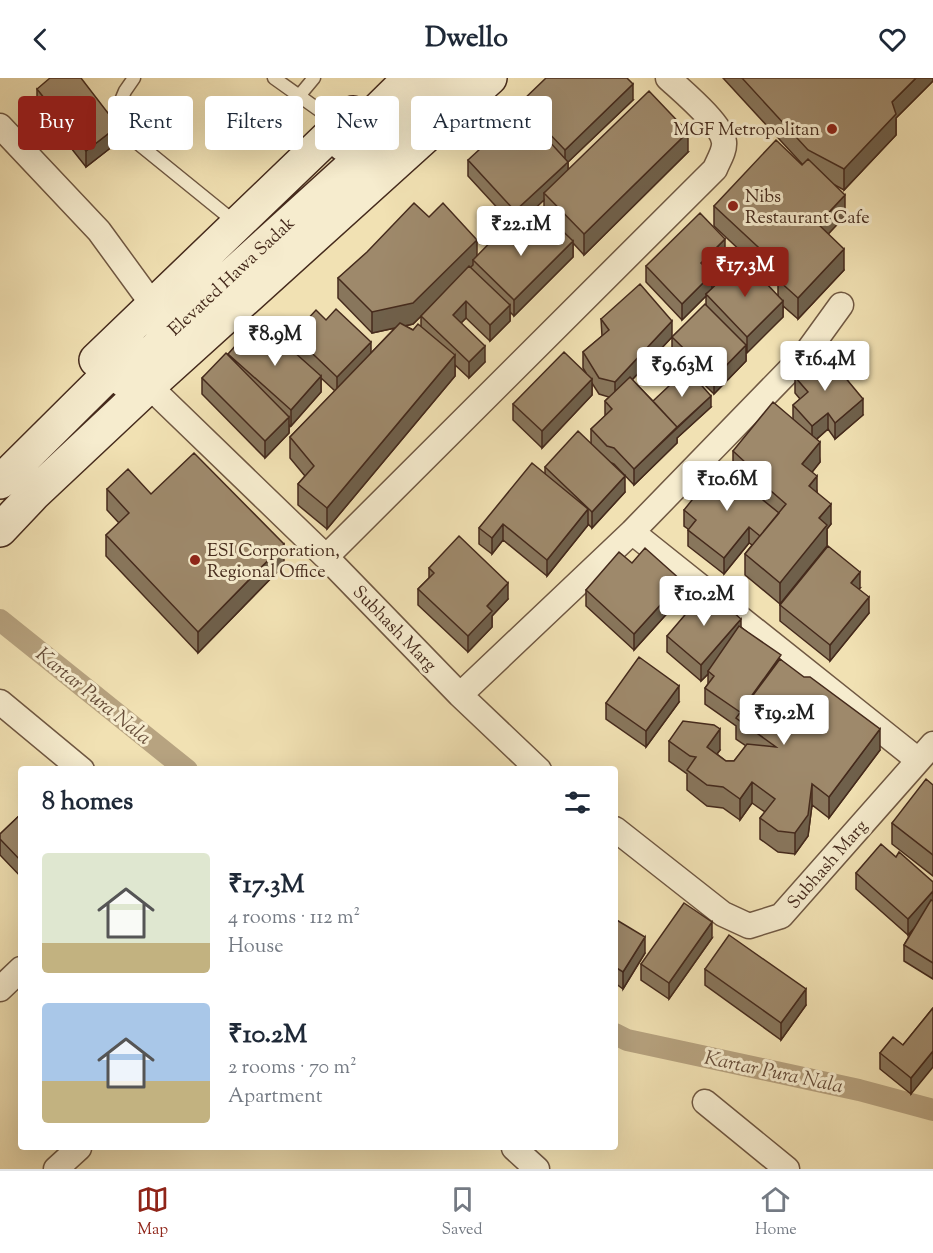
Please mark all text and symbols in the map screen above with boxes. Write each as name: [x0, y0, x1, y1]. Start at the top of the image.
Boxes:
text: Dwello: [425, 20, 508, 59]
icon: back: [24, 23, 57, 56]
icon: heart: [876, 23, 909, 56]
chip: Buy: [18, 96, 96, 150]
chip: Rent: [108, 96, 193, 150]
chip: Filters: [205, 96, 303, 150]
chip: New: [315, 96, 399, 150]
chip: Apartment: [411, 96, 552, 150]
place label: MGF Metropolitan: [673, 118, 820, 144]
marker: MGF Metropolitan: [825, 122, 839, 136]
place label: Nibs Restaurant Cafe: [745, 185, 870, 232]
marker: Nibs Restaurant Cafe: [726, 199, 740, 213]
pin: ₹22.1M: [472, 206, 570, 257]
text: ₹22.1M: [491, 211, 551, 240]
street label: Elevated Hawa Sadak: [163, 212, 302, 343]
pin: ₹17.3M: [696, 247, 794, 298]
text: ₹17.3M: [716, 252, 774, 281]
pin: ₹8.9M: [233, 316, 317, 367]
text: ₹8.9M: [248, 321, 302, 350]
pin: ₹16.4M: [776, 341, 874, 392]
text: ₹16.4M: [794, 346, 856, 375]
pin: ₹9.63M: [633, 347, 731, 398]
text: ₹9.63M: [651, 352, 713, 381]
pin: ₹10.6M: [678, 461, 776, 512]
text: ₹10.6M: [696, 466, 758, 495]
place label: ESI Corporation, Regional Office: [207, 539, 340, 586]
marker: ESI Corporation, Regional Office: [188, 553, 202, 567]
pin: ₹10.2M: [655, 576, 753, 627]
street label: Subhash Marg: [346, 580, 442, 679]
text: ₹10.2M: [674, 581, 734, 610]
water label: Kartar Pura Nala: [28, 641, 156, 753]
pin: ₹19.2M: [735, 695, 833, 746]
text: ₹19.2M: [754, 700, 814, 729]
text: 8 homes: [42, 784, 133, 821]
icon: filters: [561, 786, 594, 819]
street label: Subhash Marg: [782, 815, 875, 916]
text: ₹17.3M: [228, 867, 305, 904]
icon: home: [90, 877, 162, 949]
text: 4 rooms · 112 m²: [228, 904, 360, 933]
text: House: [228, 933, 283, 962]
text: ₹10.2M: [228, 1017, 307, 1054]
icon: home: [90, 1027, 162, 1099]
water label: Kartar Pura Nala: [701, 1045, 846, 1102]
text: 2 rooms · 70 m²: [228, 1054, 357, 1083]
text: Apartment: [228, 1083, 323, 1112]
tab: Map: [136, 1183, 169, 1242]
tab: Saved: [441, 1183, 483, 1242]
tab: Home: [755, 1183, 797, 1242]

